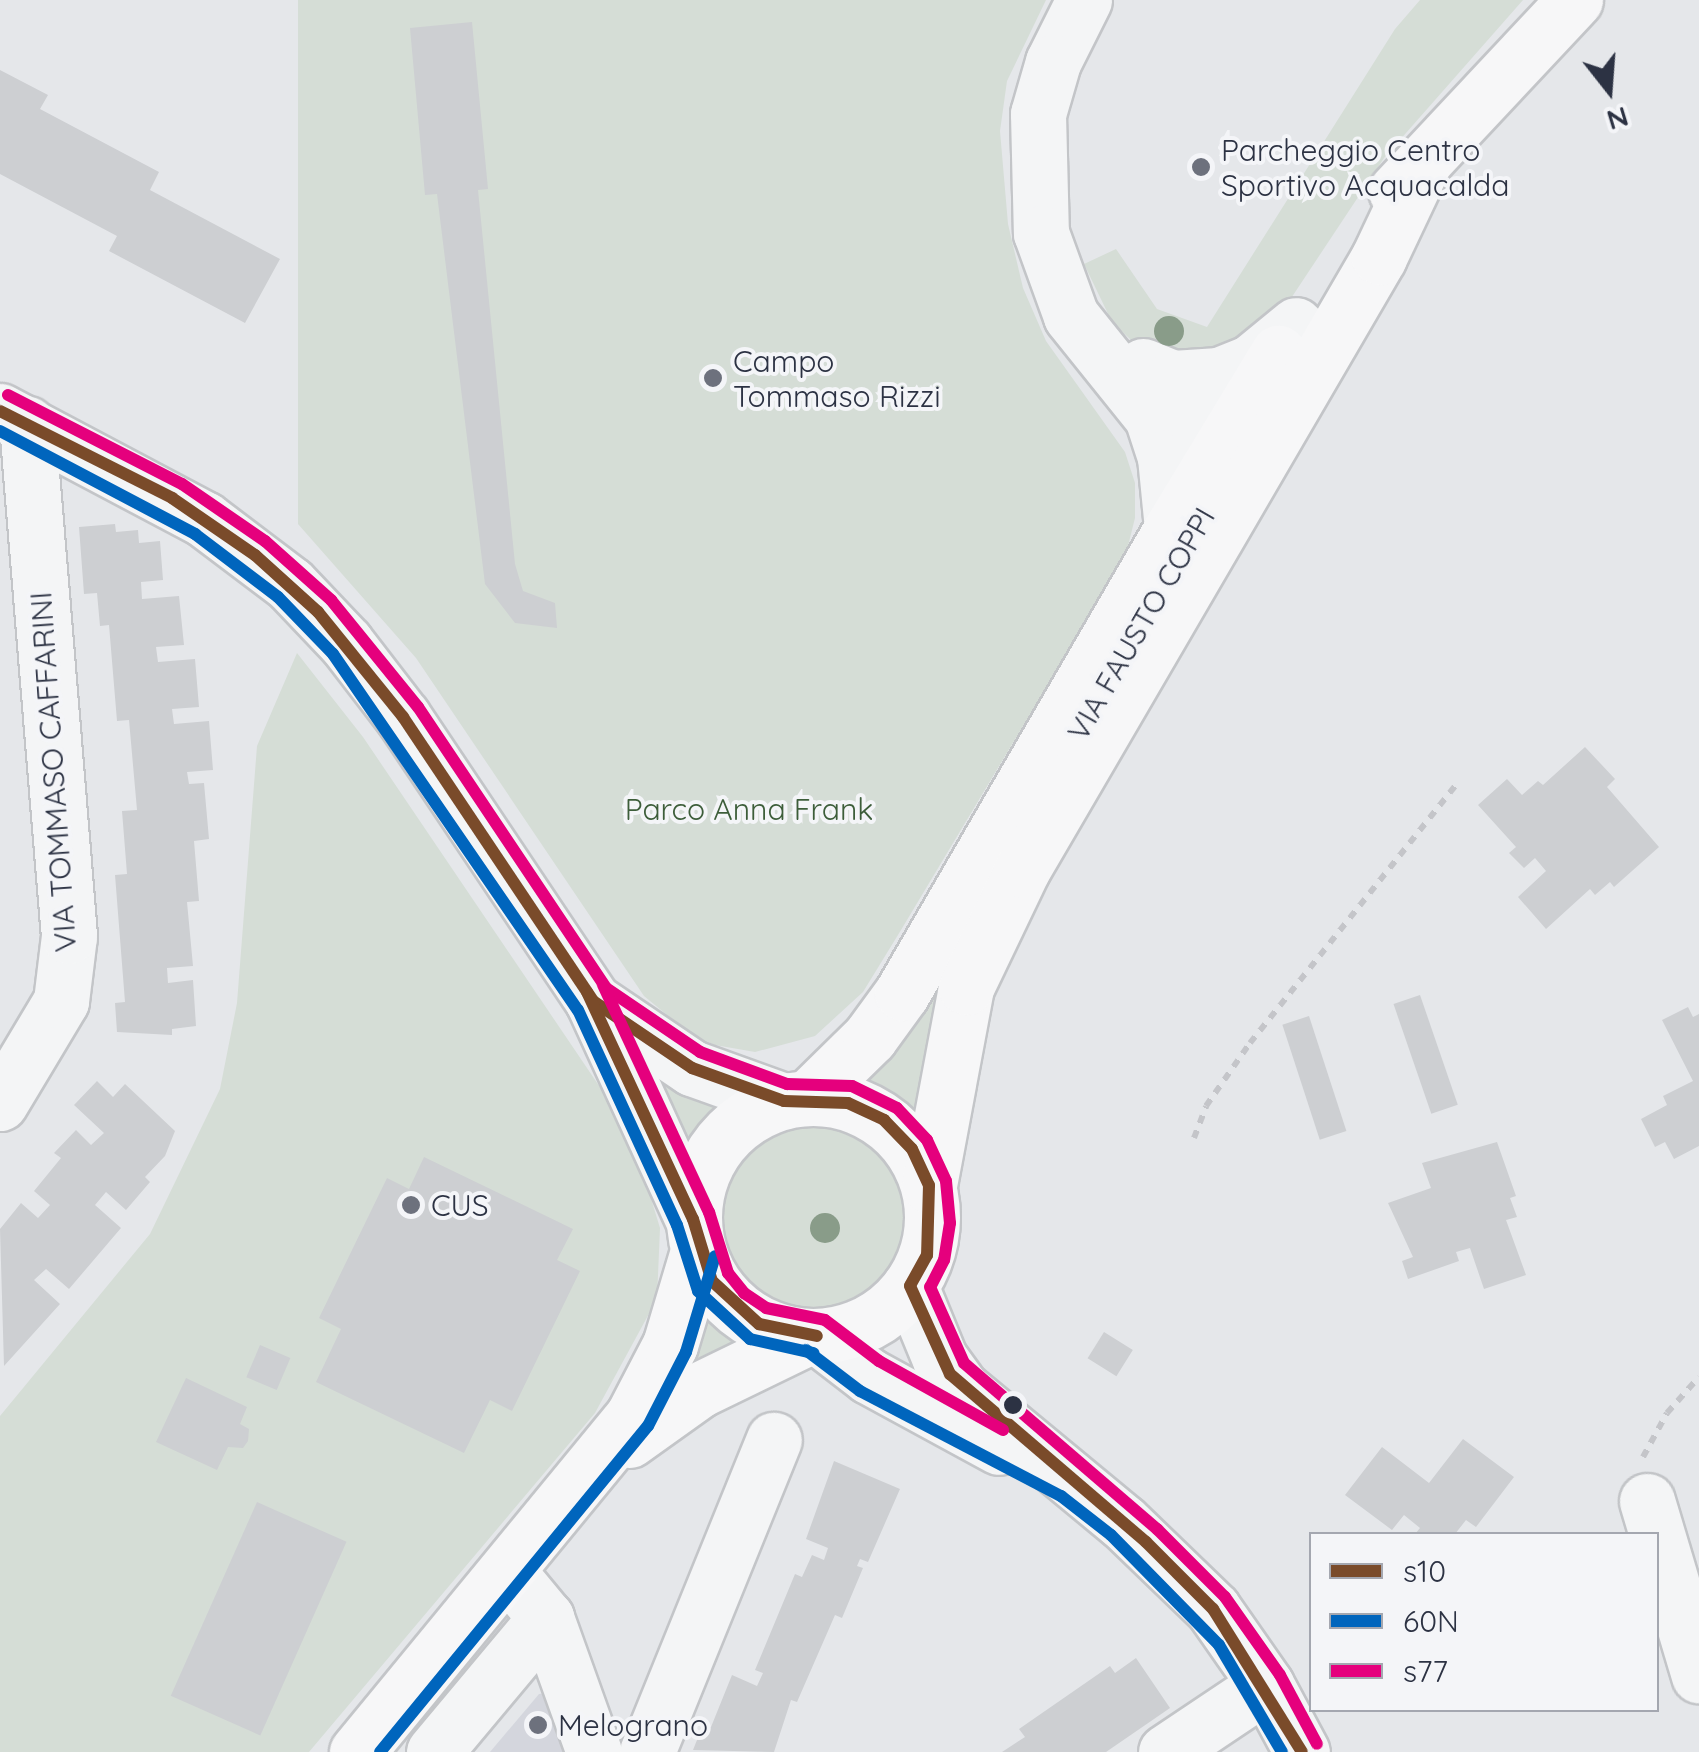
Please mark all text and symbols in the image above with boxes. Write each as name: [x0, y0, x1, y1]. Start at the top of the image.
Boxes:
north arrow: [1559, 40, 1659, 140]
text: N: [1603, 99, 1633, 139]
place label: Parcheggio Centro Sportivo Acquacalda: [1221, 132, 1509, 202]
marker: Parcheggio Centro Sportivo Acquacalda: [1190, 156, 1212, 178]
place label: Campo Tommaso Rizzi: [733, 343, 941, 414]
marker: Campo Tommaso Rizzi: [702, 367, 724, 389]
street label: VIA FAUSTO COPPI: [1060, 501, 1222, 747]
street label: VIA TOMMASO CAFFARINI: [22, 591, 84, 953]
park label: Parco Anna Frank: [625, 791, 873, 827]
place label: CUS: [431, 1187, 489, 1223]
marker: CUS: [400, 1194, 422, 1216]
unlabelled marker: [1003, 1395, 1023, 1415]
legend: [1309, 1532, 1659, 1712]
text: s10: [1403, 1552, 1446, 1590]
text: 60N: [1403, 1602, 1459, 1640]
text: s77: [1403, 1652, 1448, 1690]
place label: Melograno: [558, 1707, 708, 1743]
marker: Melograno: [527, 1714, 549, 1736]

